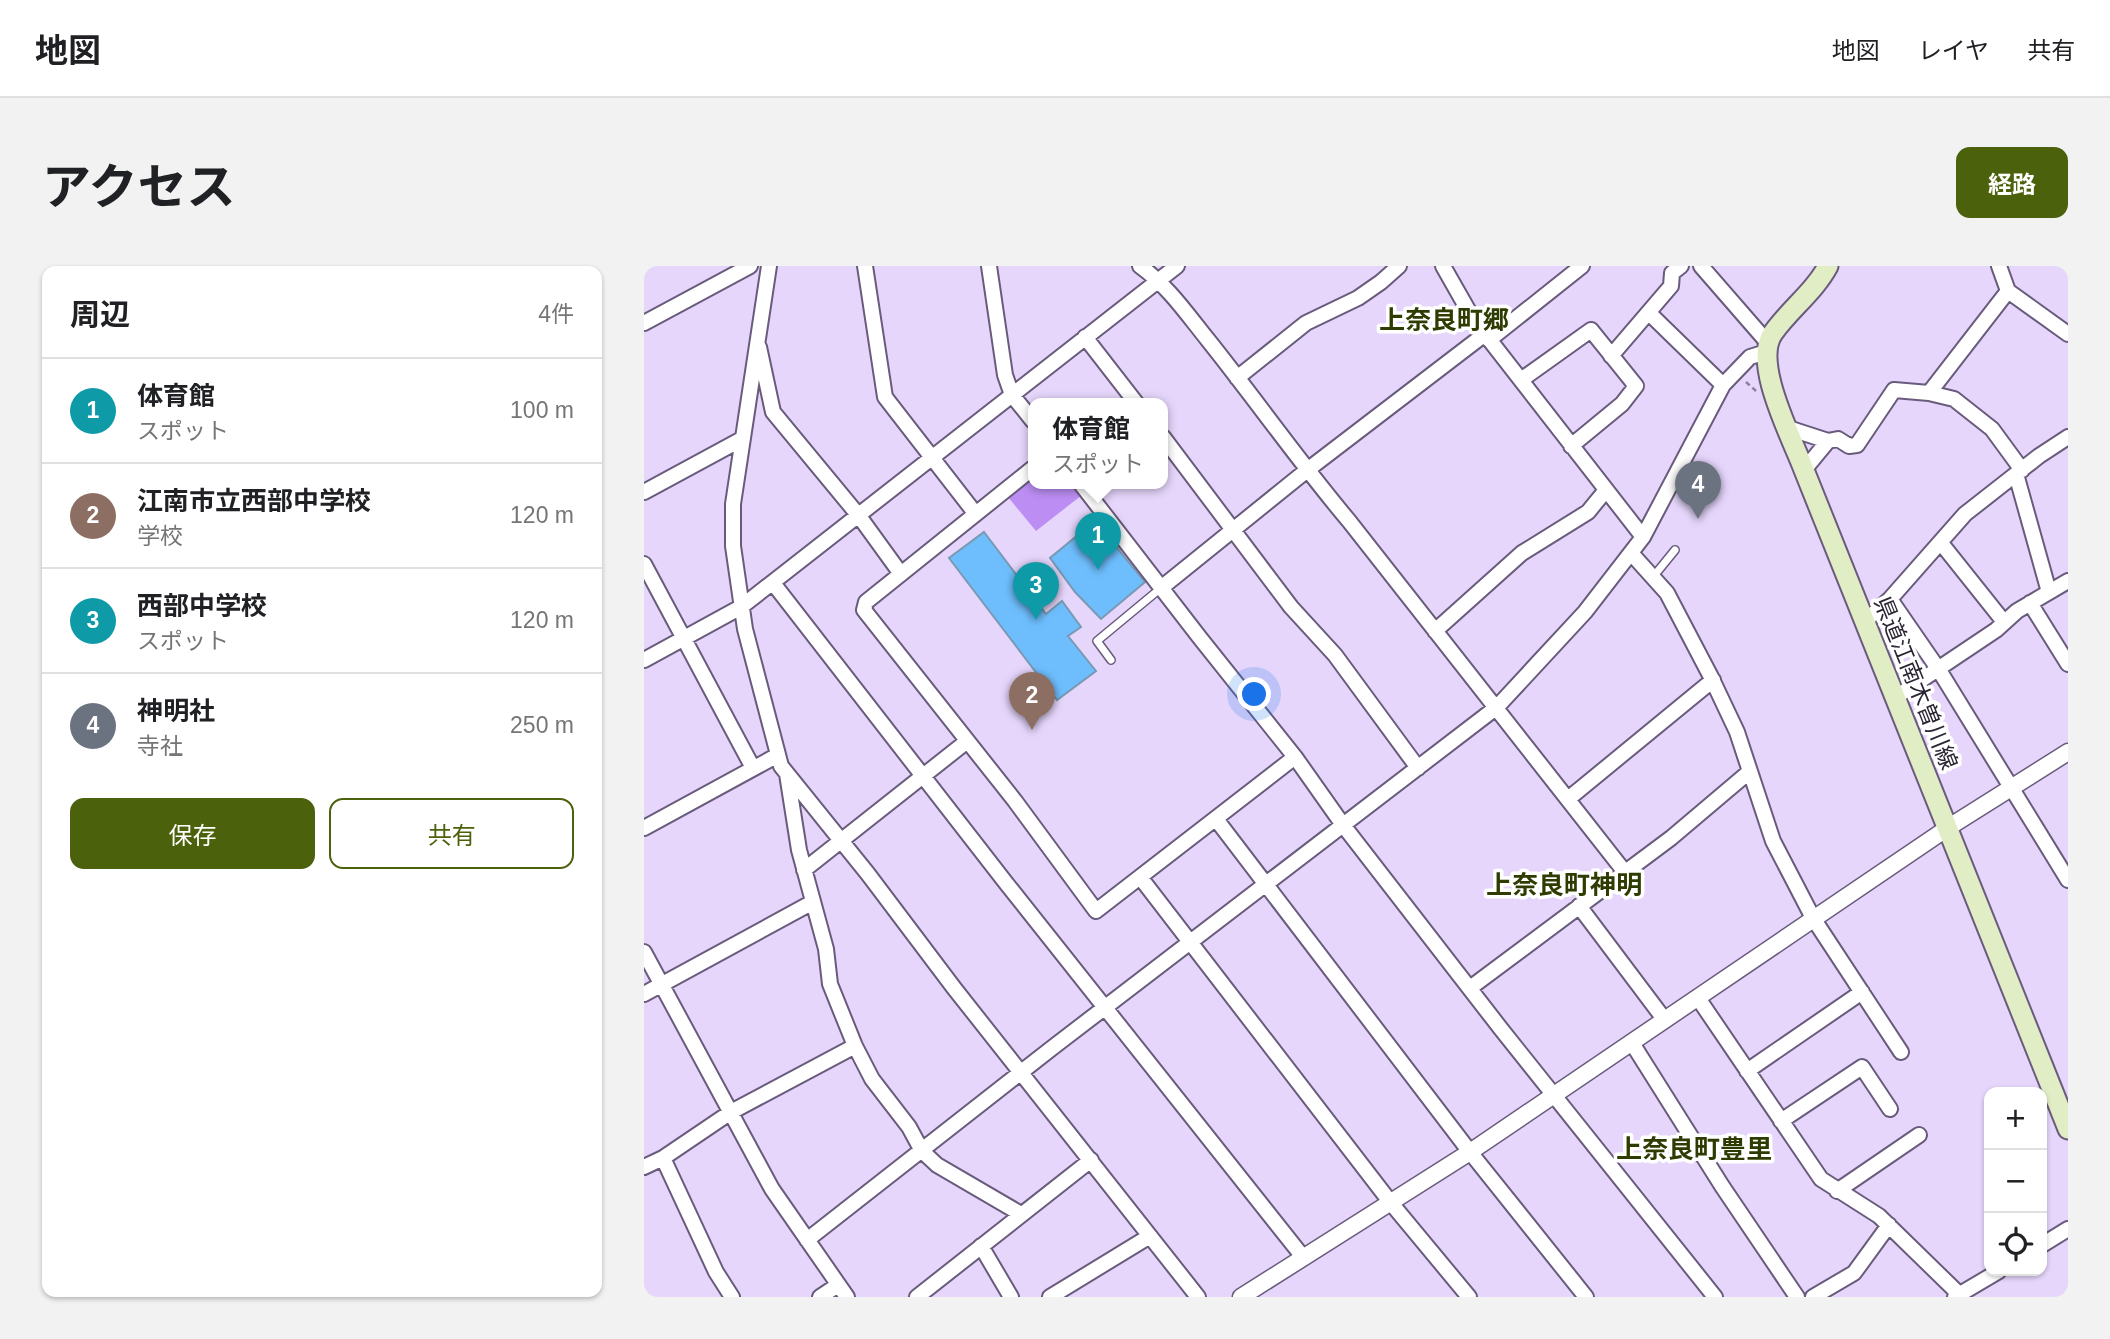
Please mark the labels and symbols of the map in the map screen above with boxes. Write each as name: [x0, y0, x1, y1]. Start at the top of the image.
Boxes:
district label: 上奈良町郷: [1379, 305, 1509, 335]
pin: 4: [1675, 461, 1721, 519]
pin: 1: [1075, 512, 1121, 570]
pin: 3: [1013, 562, 1059, 620]
street label: 県道江南木曽川線: [1869, 593, 1963, 773]
pin: 2: [1009, 672, 1055, 730]
your location: [1237, 677, 1271, 711]
district label: 上奈良町神明: [1486, 870, 1642, 900]
district label: 上奈良町豊里: [1616, 1134, 1772, 1164]

